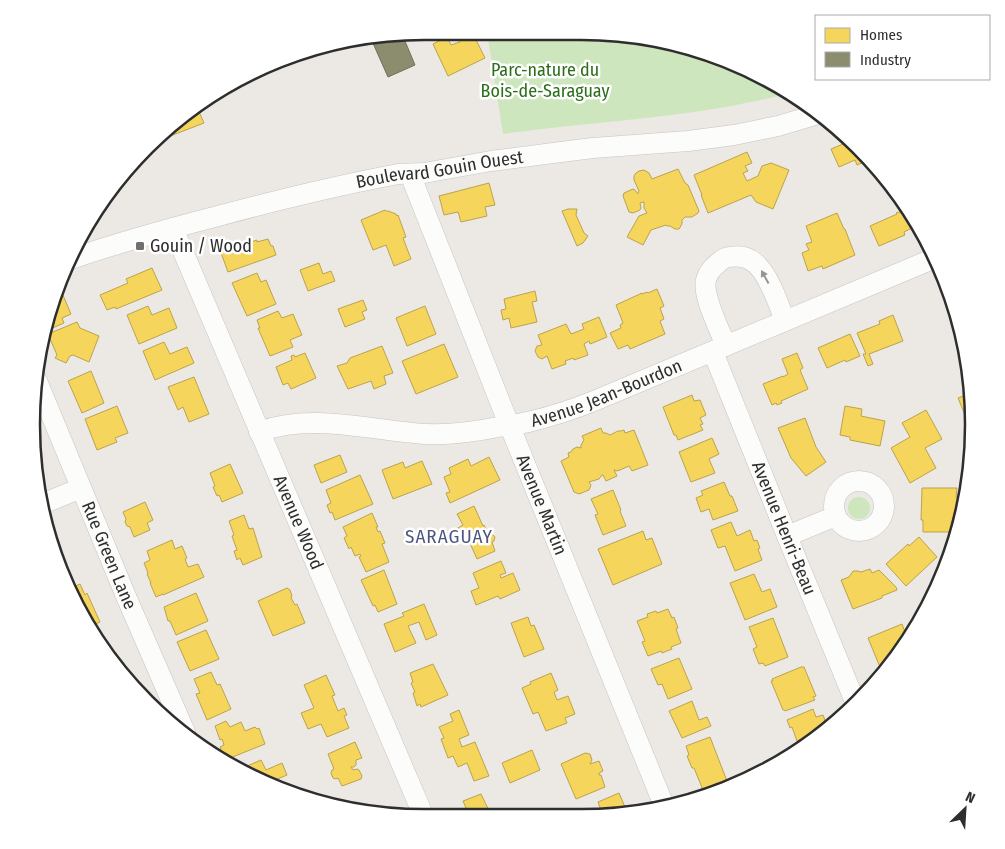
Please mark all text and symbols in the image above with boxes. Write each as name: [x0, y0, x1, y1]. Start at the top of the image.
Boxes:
legend: [815, 15, 990, 80]
text: Homes: [860, 26, 902, 44]
text: Industry: [860, 51, 911, 69]
park label: Parc-nature du Bois-de-Saraguay: [481, 59, 609, 102]
street label: Boulevard Gouin Ouest: [354, 146, 525, 193]
place label: Gouin / Wood: [150, 235, 252, 257]
marker: Gouin / Wood: [134, 240, 146, 252]
one-way arrow: [761, 270, 770, 284]
street label: Avenue Jean-Bourdon: [529, 354, 685, 432]
street label: Avenue Martin: [512, 451, 572, 558]
street label: Avenue Henri-Beau: [747, 458, 821, 598]
street label: Avenue Wood: [269, 472, 328, 573]
street label: Rue Green Lane: [77, 498, 141, 613]
district label: SARAGUAY: [405, 525, 493, 548]
north arrow: [940, 784, 990, 834]
text: N: [963, 788, 978, 807]

